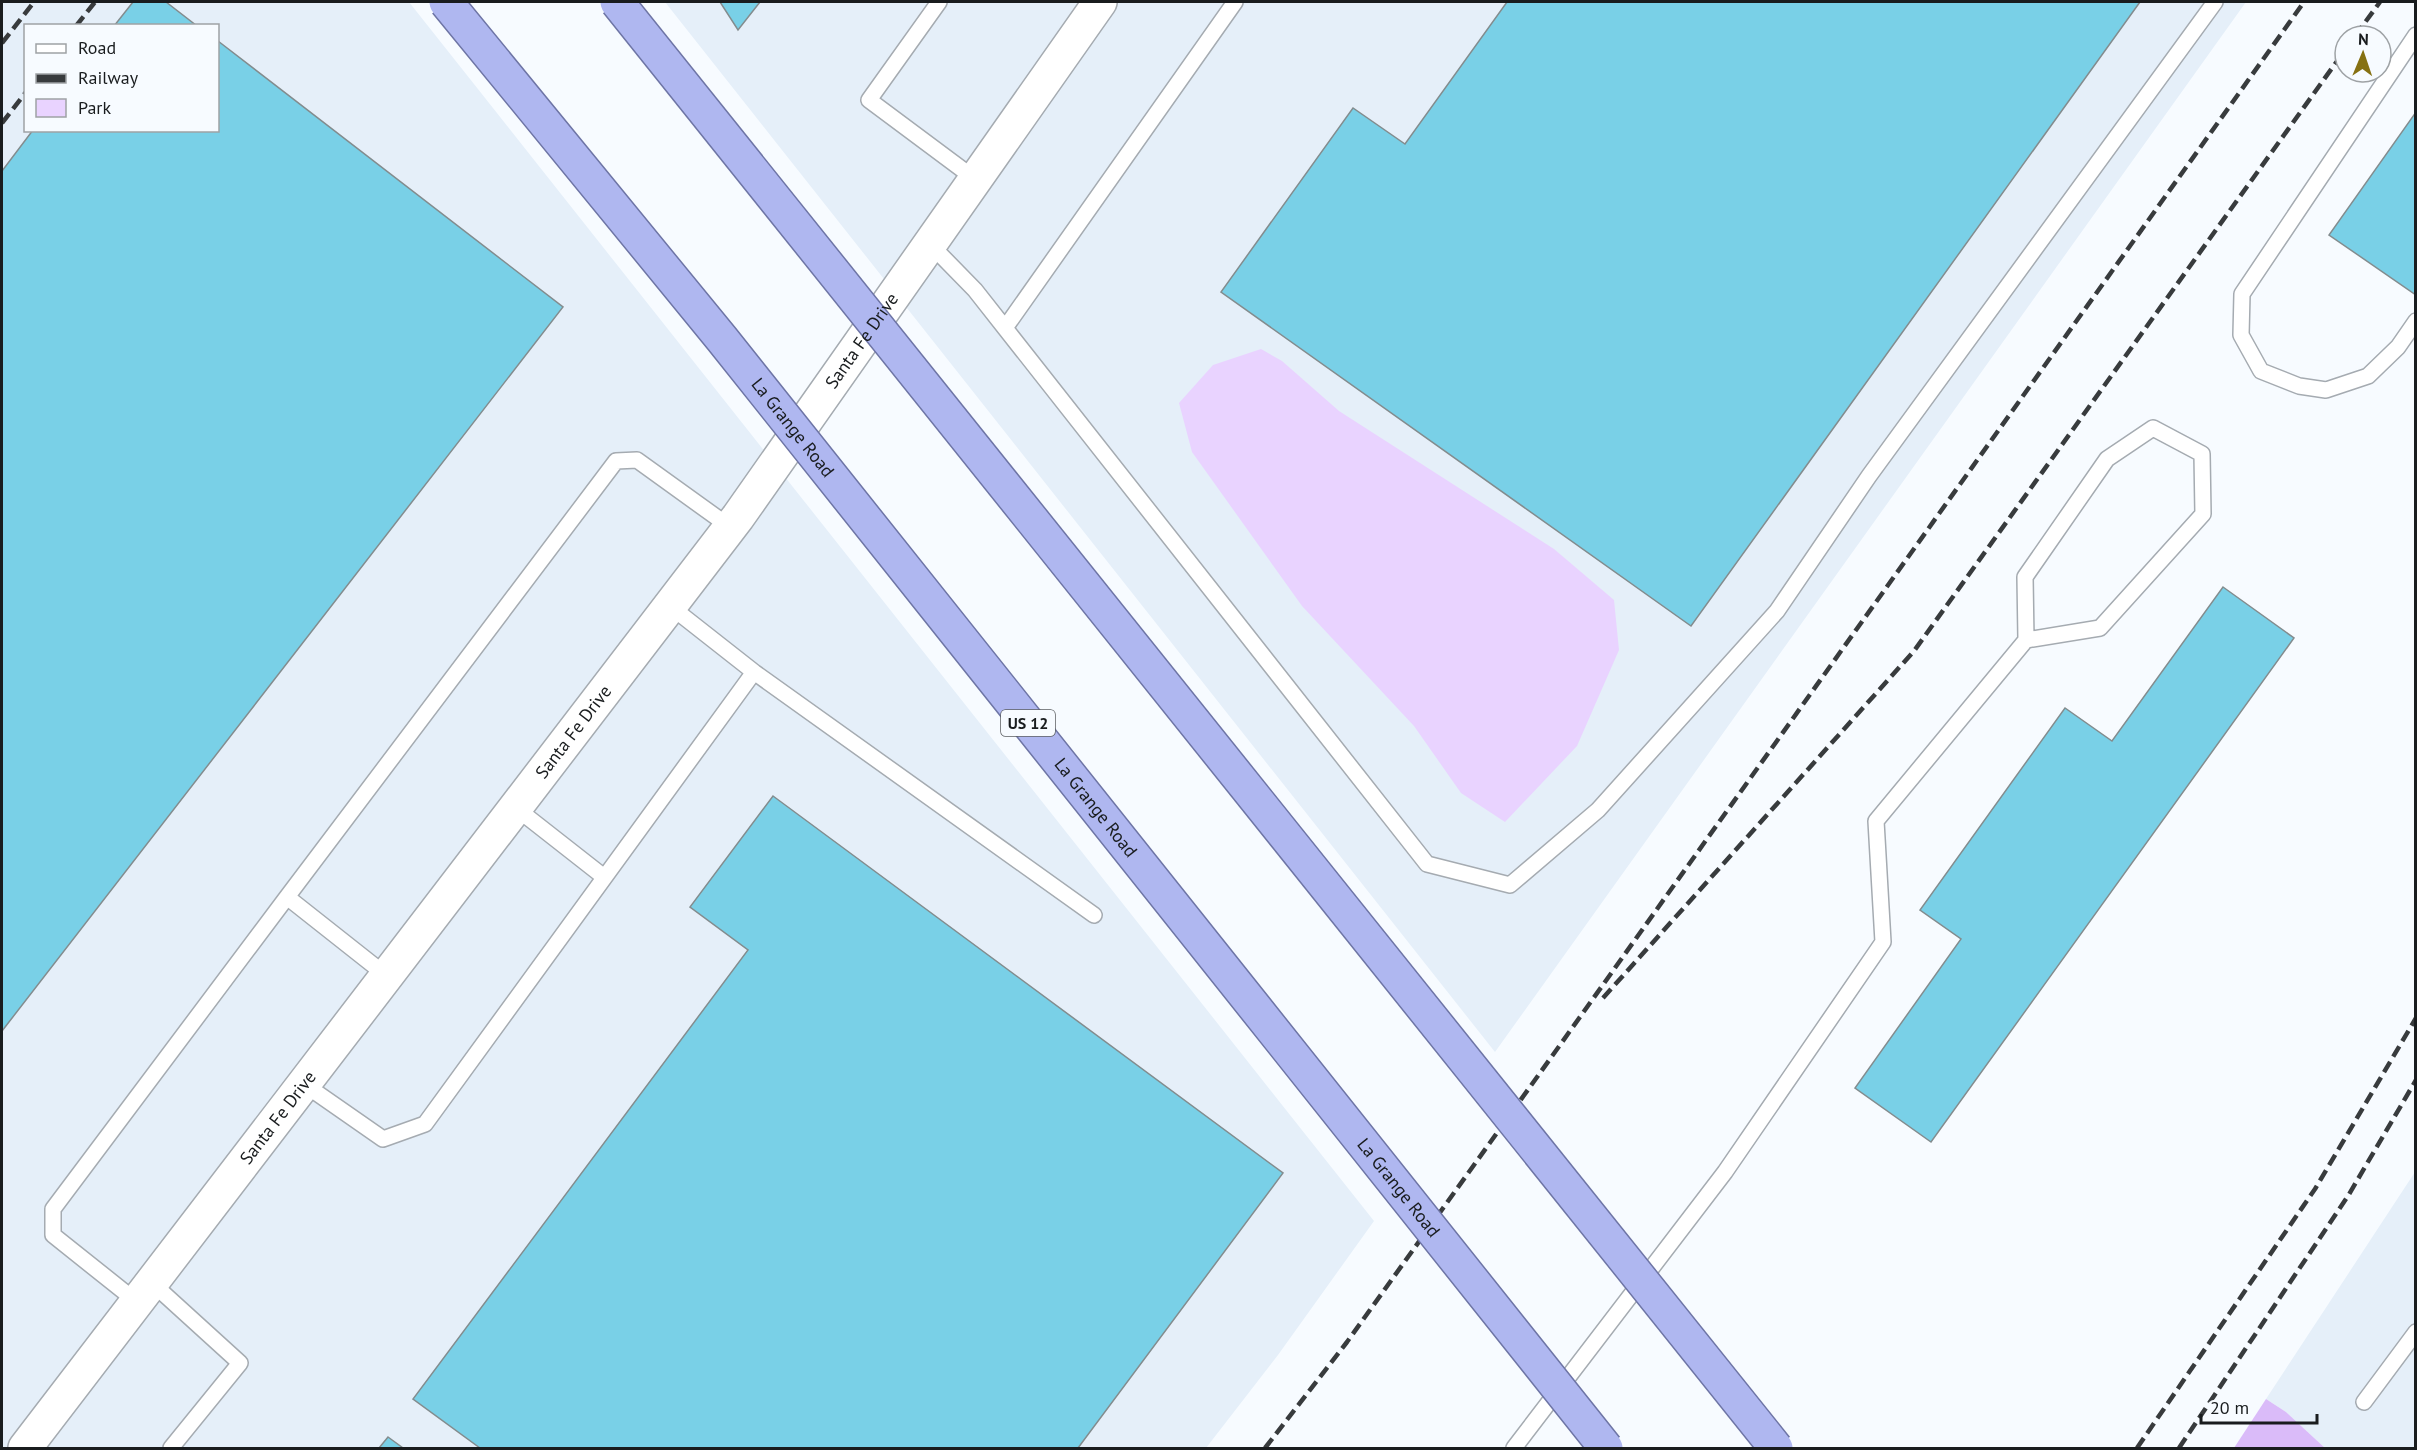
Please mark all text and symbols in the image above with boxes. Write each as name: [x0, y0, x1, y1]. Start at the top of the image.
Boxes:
legend: [24, 24, 219, 132]
north arrow: [2333, 24, 2393, 84]
text: N: [2358, 29, 2369, 49]
text: Road: [78, 36, 116, 59]
text: Railway: [78, 66, 139, 89]
text: Park: [78, 96, 111, 119]
street label: Santa Fe Drive: [820, 288, 903, 393]
street label: La Grange Road: [747, 373, 840, 482]
street label: Santa Fe Drive: [530, 680, 616, 783]
road number: US 12: [1001, 710, 1055, 736]
street label: La Grange Road: [1049, 753, 1143, 862]
street label: Santa Fe Drive: [234, 1066, 321, 1169]
street label: La Grange Road: [1352, 1133, 1445, 1242]
scale bar: [2201, 1387, 2316, 1425]
text: 20 m: [2210, 1396, 2249, 1419]

